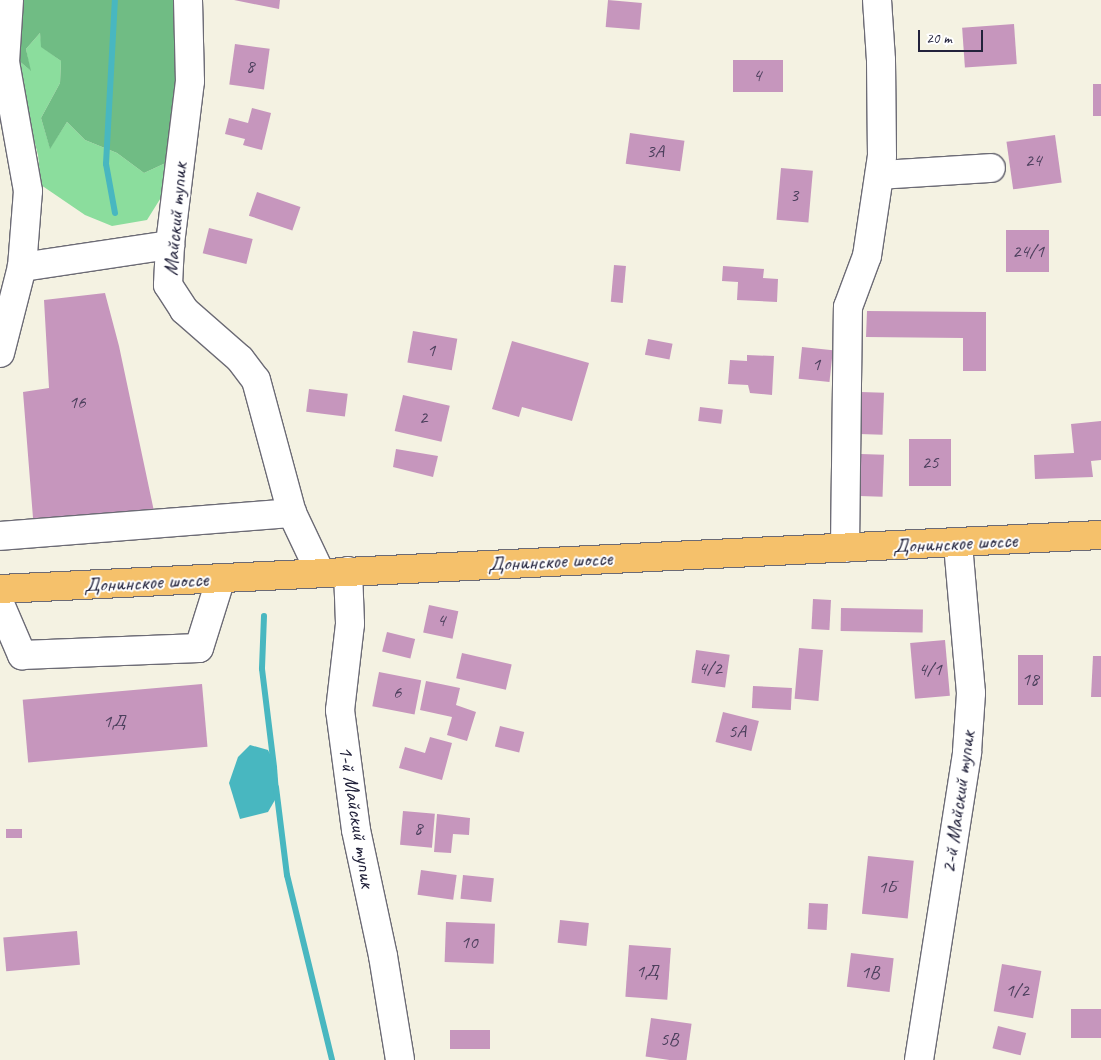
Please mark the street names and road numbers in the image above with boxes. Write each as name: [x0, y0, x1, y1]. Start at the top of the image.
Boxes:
street label: Майский тупик: [158, 161, 192, 277]
street label: Донинское шоссе: [892, 527, 1018, 559]
street label: Донинское шоссе: [487, 545, 613, 577]
street label: Донинское шоссе: [83, 566, 209, 598]
street label: 2-й Майский тупик: [936, 729, 980, 875]
street label: 1-й Майский тупик: [333, 744, 381, 890]

